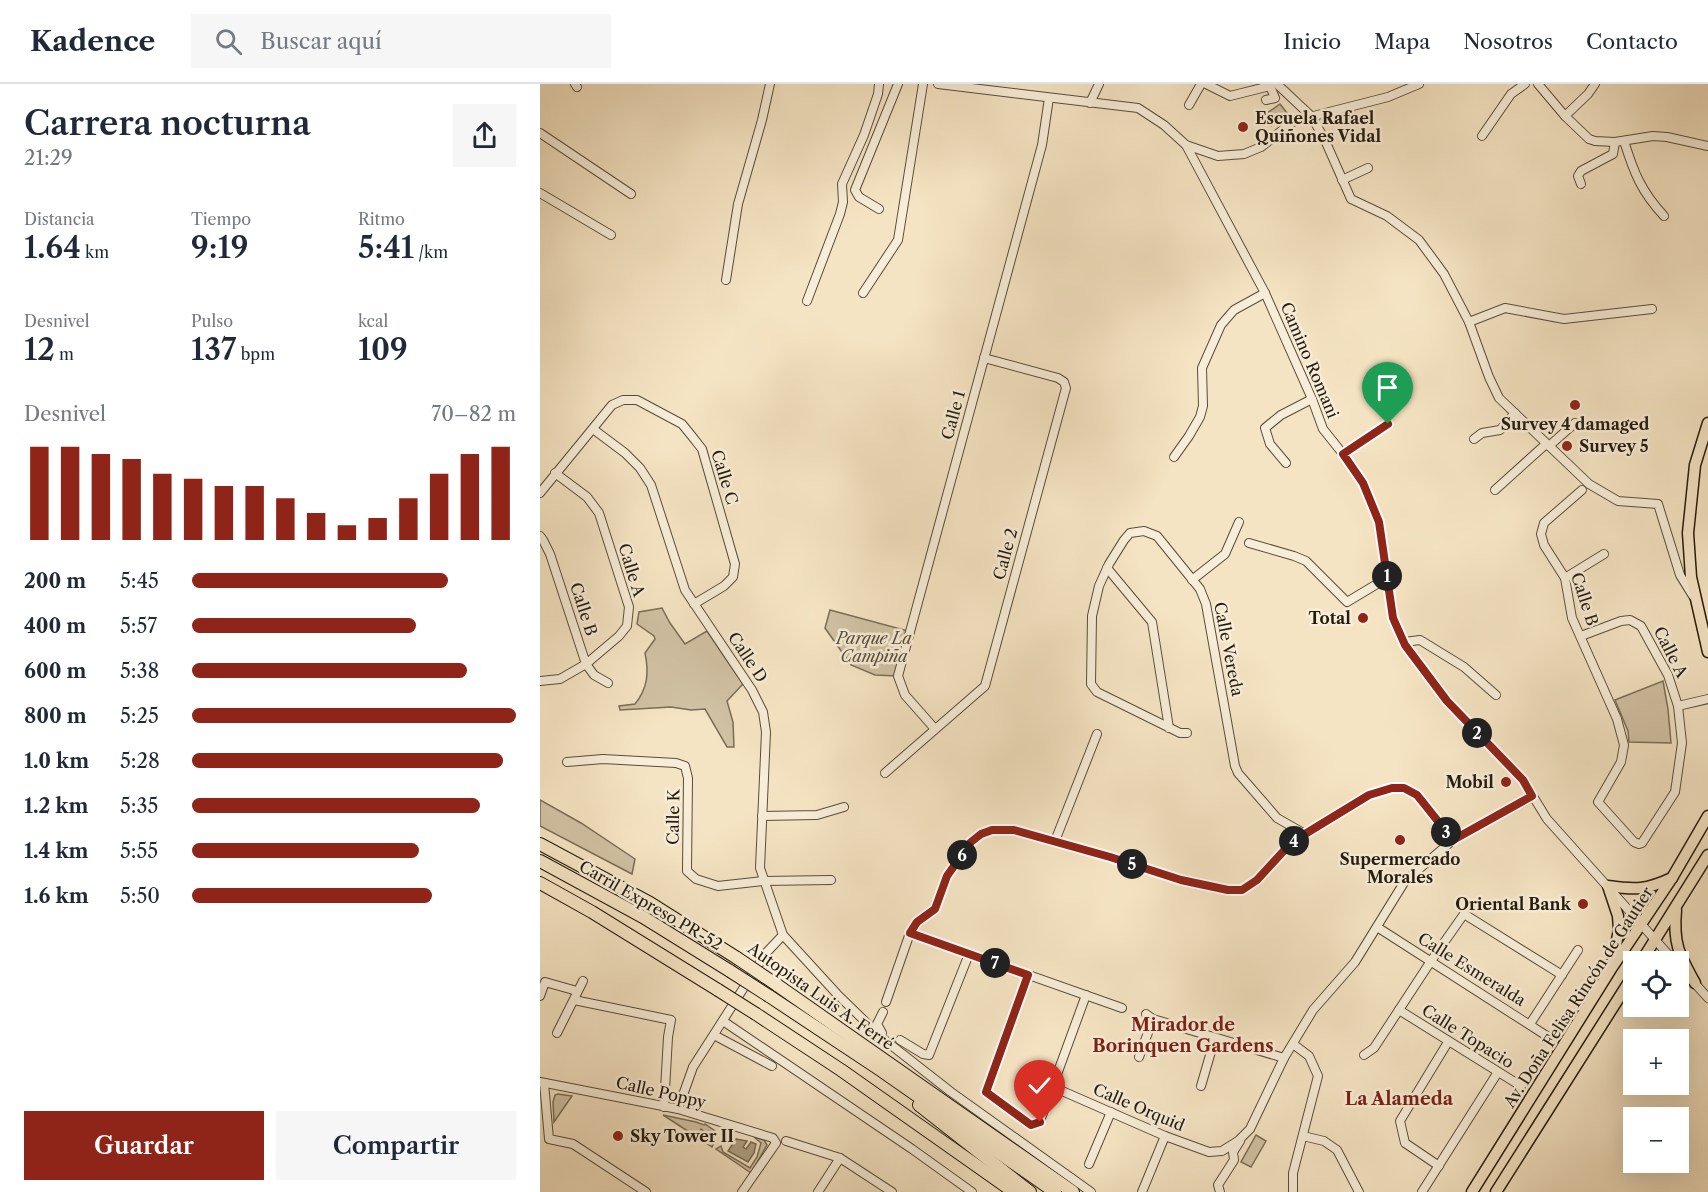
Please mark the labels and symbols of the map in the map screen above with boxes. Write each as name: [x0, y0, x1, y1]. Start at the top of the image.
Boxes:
place label: Escuela Rafael Quiñones Vidal: [1255, 108, 1381, 146]
marker: Escuela Rafael Quiñones Vidal: [1236, 120, 1250, 134]
street label: Camino Romani: [1277, 299, 1344, 421]
pin: [1362, 362, 1413, 424]
street label: Calle 1: [937, 388, 969, 442]
marker: Survey 4 damaged: [1568, 398, 1582, 412]
place label: Survey 4 damaged: [1501, 414, 1650, 434]
place label: Survey 5: [1579, 436, 1649, 456]
marker: Survey 5: [1560, 439, 1574, 453]
street label: Calle C: [707, 447, 743, 507]
street label: Calle 2: [989, 526, 1021, 582]
street label: Calle A: [614, 541, 650, 600]
pin: 1: [1372, 561, 1402, 591]
street label: Calle B: [1567, 570, 1603, 628]
street label: Calle B: [566, 580, 602, 638]
street label: Calle Vereda: [1210, 600, 1248, 698]
place label: Total: [1309, 608, 1351, 628]
marker: Total: [1356, 611, 1370, 625]
street label: Calle A: [1650, 623, 1693, 682]
street label: Calle D: [724, 628, 772, 686]
park label: Parque La Campiña: [834, 628, 912, 666]
pin: 2: [1462, 718, 1492, 748]
place label: Mobil: [1445, 772, 1494, 792]
marker: Mobil: [1499, 775, 1513, 789]
street label: Calle K: [663, 788, 683, 845]
pin: 3: [1431, 817, 1461, 847]
pin: 4: [1279, 826, 1309, 856]
marker: Supermercado Morales: [1393, 833, 1407, 847]
pin: 6: [947, 840, 977, 870]
pin: 5: [1117, 849, 1147, 879]
place label: Supermercado Morales: [1339, 849, 1461, 887]
street label: Carril Expreso PR-52: [576, 856, 726, 954]
street label: Av. Doña Felisa Rincón de Gautier: [1498, 883, 1657, 1112]
place label: Oriental Bank: [1455, 894, 1571, 914]
marker: Oriental Bank: [1576, 897, 1590, 911]
street label: Calle Esmeralda: [1414, 928, 1530, 1010]
street label: Autopista Luis A. Ferré: [743, 937, 898, 1054]
pin: 7: [980, 948, 1010, 978]
street label: Calle Topacio: [1418, 1000, 1518, 1072]
district label: Mirador de Borinquen Gardens: [1092, 1014, 1274, 1057]
pin: [1014, 1060, 1065, 1122]
street label: Calle Poppy: [614, 1072, 709, 1112]
street label: Calle Orquid: [1090, 1079, 1188, 1135]
district label: La Alameda: [1345, 1088, 1454, 1110]
place label: Sky Tower II: [630, 1126, 734, 1146]
marker: Sky Tower II: [611, 1129, 625, 1143]

